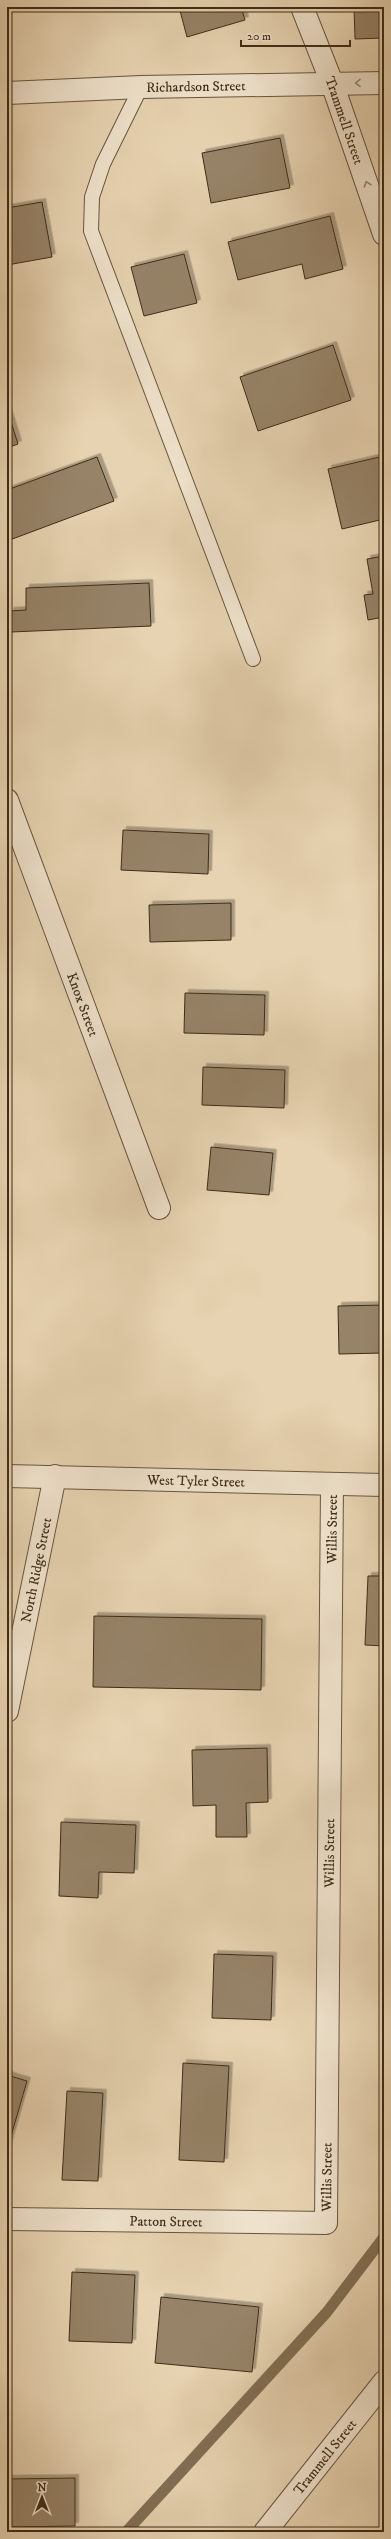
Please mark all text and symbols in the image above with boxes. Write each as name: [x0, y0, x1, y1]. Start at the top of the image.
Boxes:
scale bar: [241, 22, 350, 48]
text: 20 m: [247, 29, 271, 44]
street label: Trammell Street: [320, 74, 367, 167]
street label: Richardson Street: [146, 77, 246, 97]
one-way arrow: [355, 79, 361, 87]
one-way arrow: [363, 180, 372, 187]
street label: Knox Street: [62, 970, 102, 1040]
street label: West Tyler Street: [146, 1471, 246, 1492]
street label: Willis Street: [323, 1494, 342, 1565]
street label: North Ridge Street: [17, 1516, 56, 1624]
street label: Willis Street: [321, 1818, 339, 1889]
street label: Willis Street: [318, 2142, 337, 2213]
street label: Patton Street: [129, 2213, 203, 2231]
street label: Trammell Street: [290, 2415, 361, 2499]
north arrow: [22, 2477, 62, 2517]
text: N: [37, 2481, 47, 2495]

